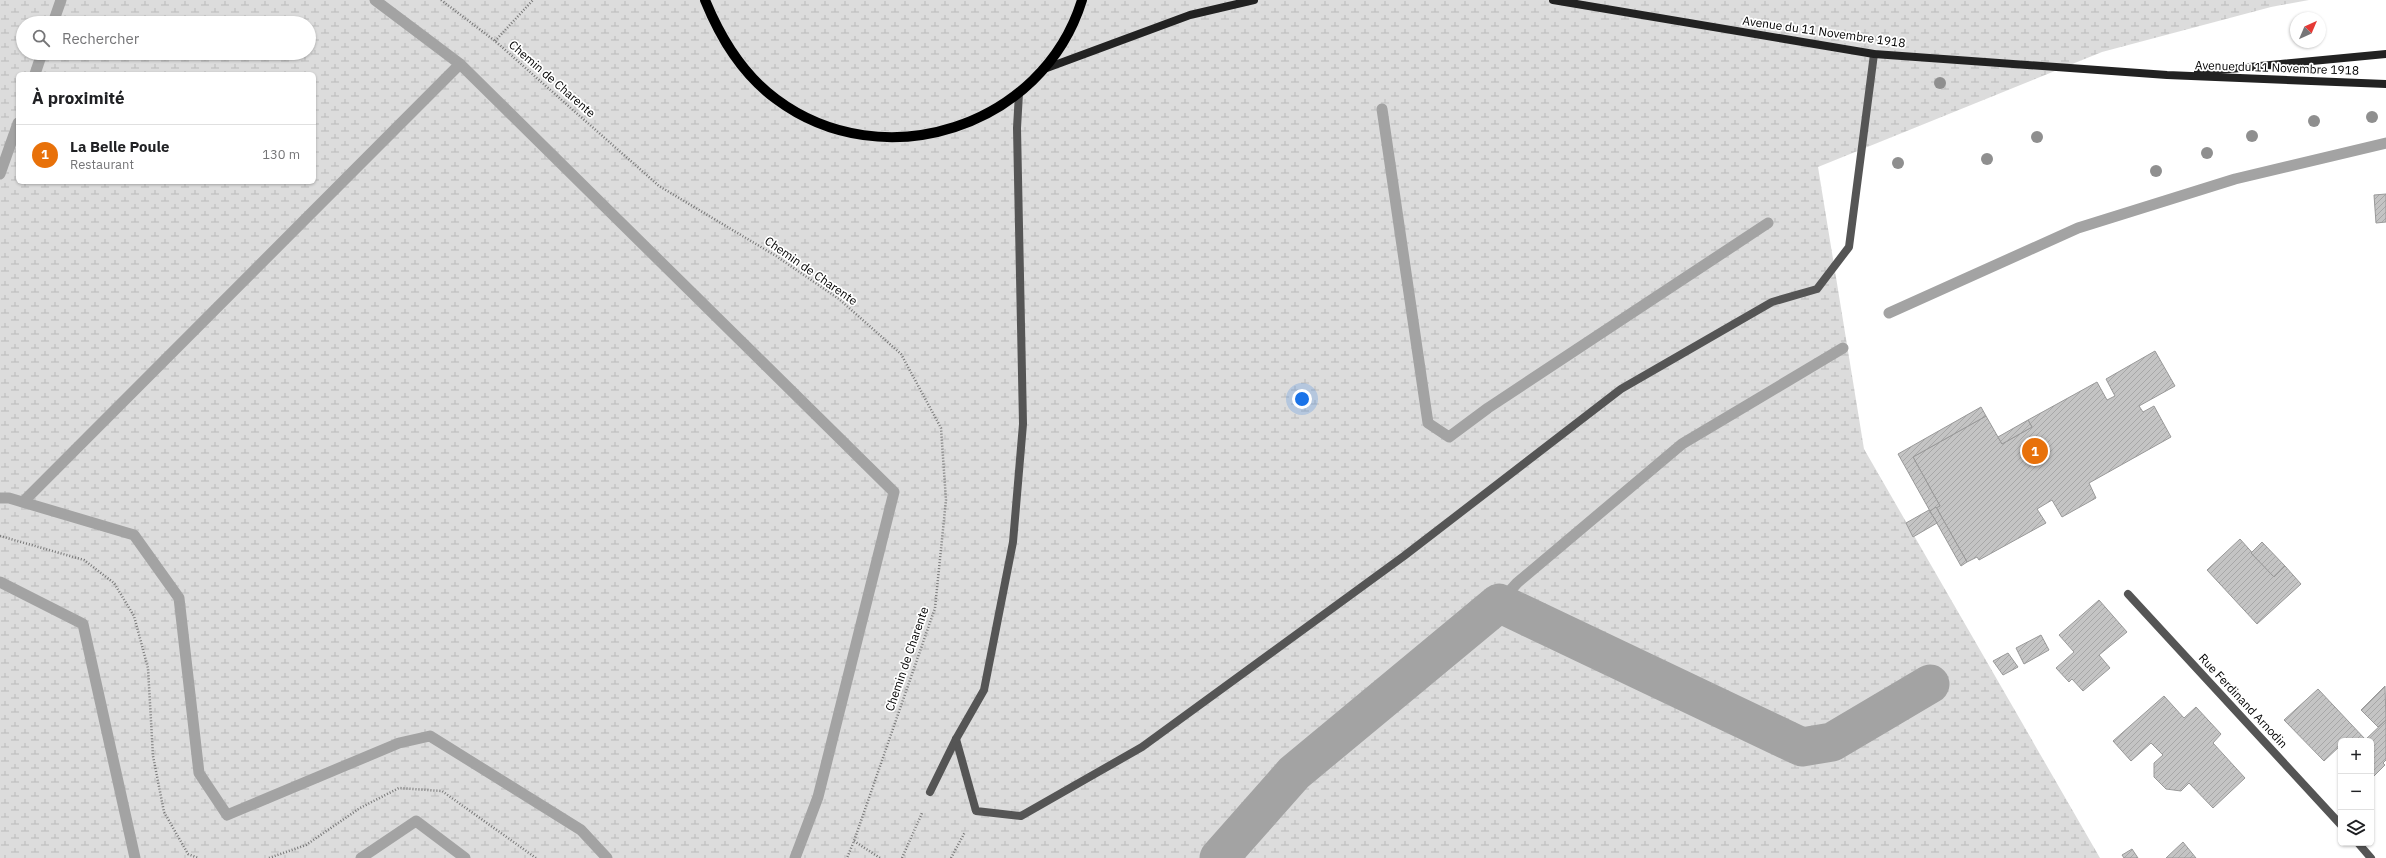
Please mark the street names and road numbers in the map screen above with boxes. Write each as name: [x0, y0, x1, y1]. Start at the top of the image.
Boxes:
street label: Avenue du 11 Novembre 1918: [1742, 13, 1906, 50]
street label: Chemin de Charente: [506, 37, 599, 120]
street label: Avenue du 11 Novembre 1918: [2195, 57, 2359, 78]
street label: Chemin de Charente: [762, 233, 861, 308]
street label: Chemin de Charente: [882, 604, 932, 713]
street label: Rue Ferdinand Arnodin: [2196, 650, 2291, 751]

